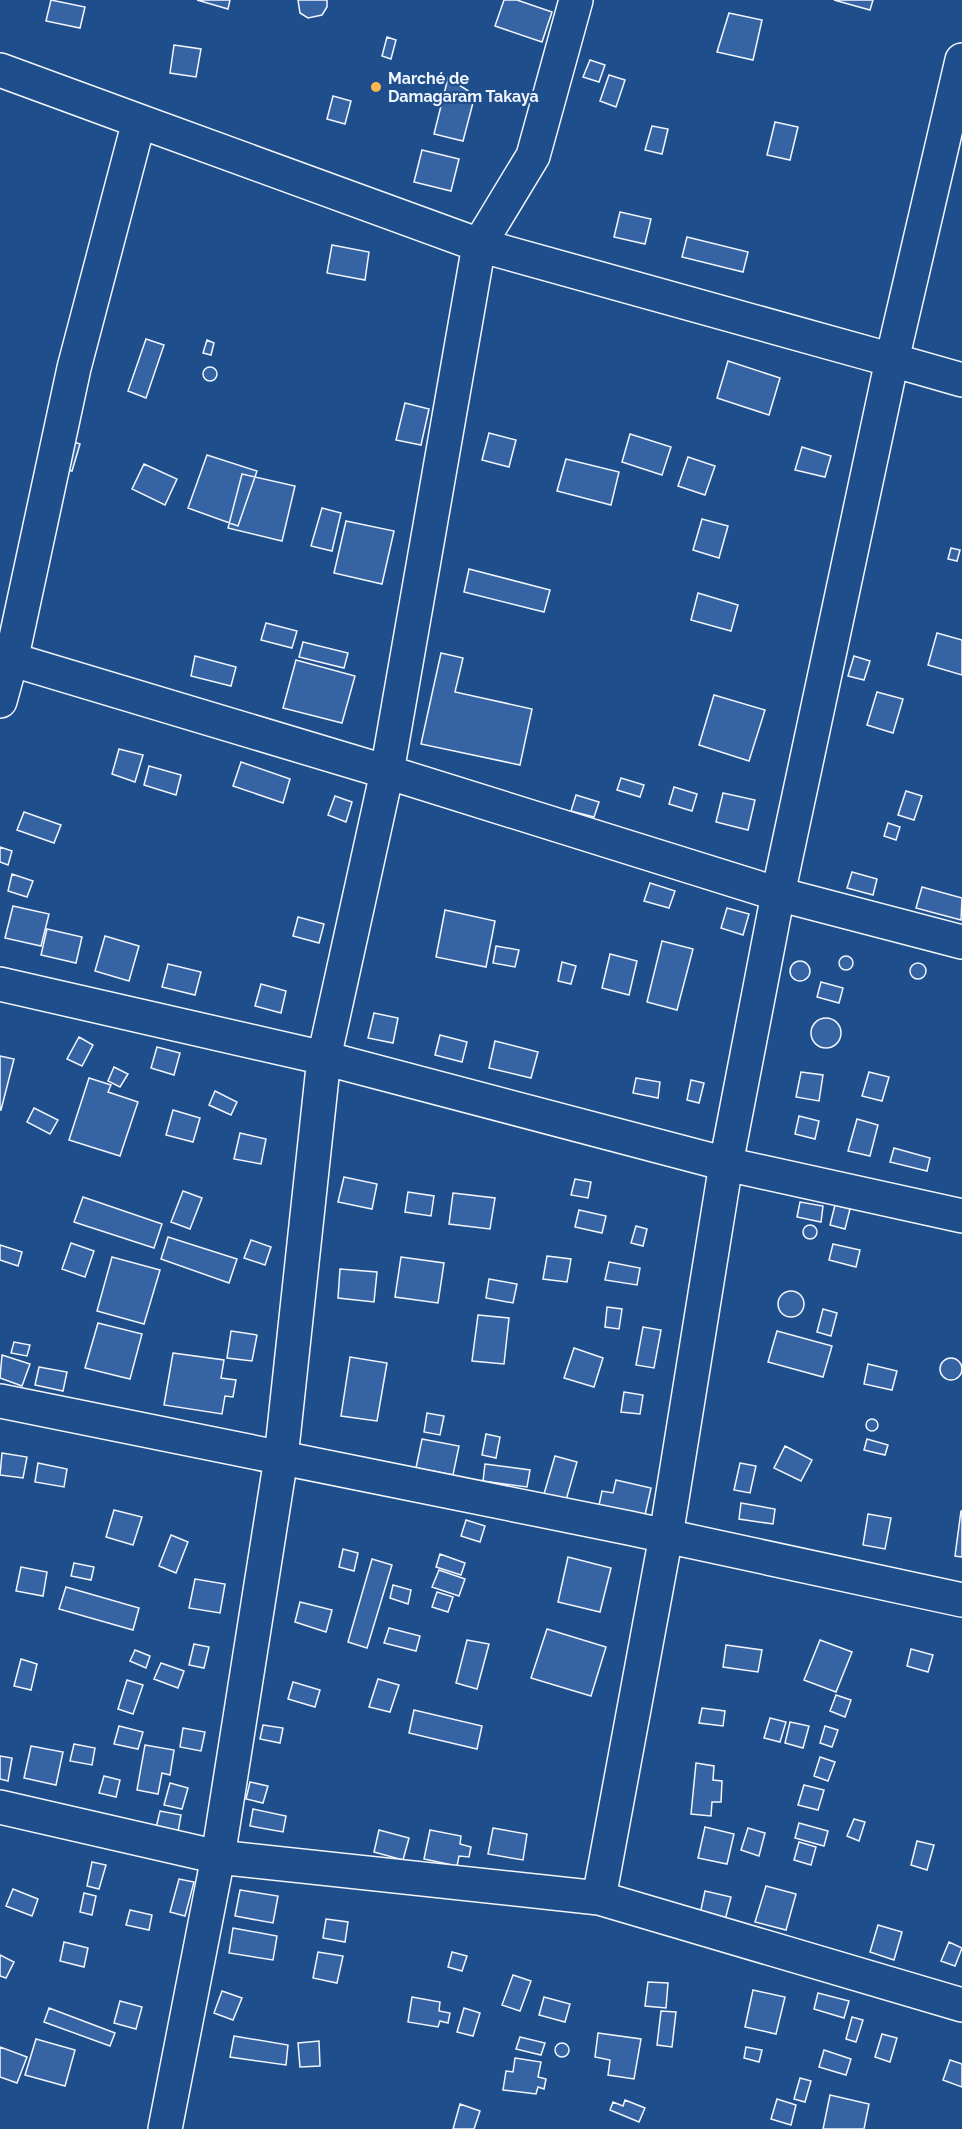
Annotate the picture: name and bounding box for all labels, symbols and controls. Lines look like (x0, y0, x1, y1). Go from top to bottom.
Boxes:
place label: Marché de Damagaram Takaya (388, 69, 539, 106)
marker: Marché de Damagaram Takaya (369, 80, 383, 94)

